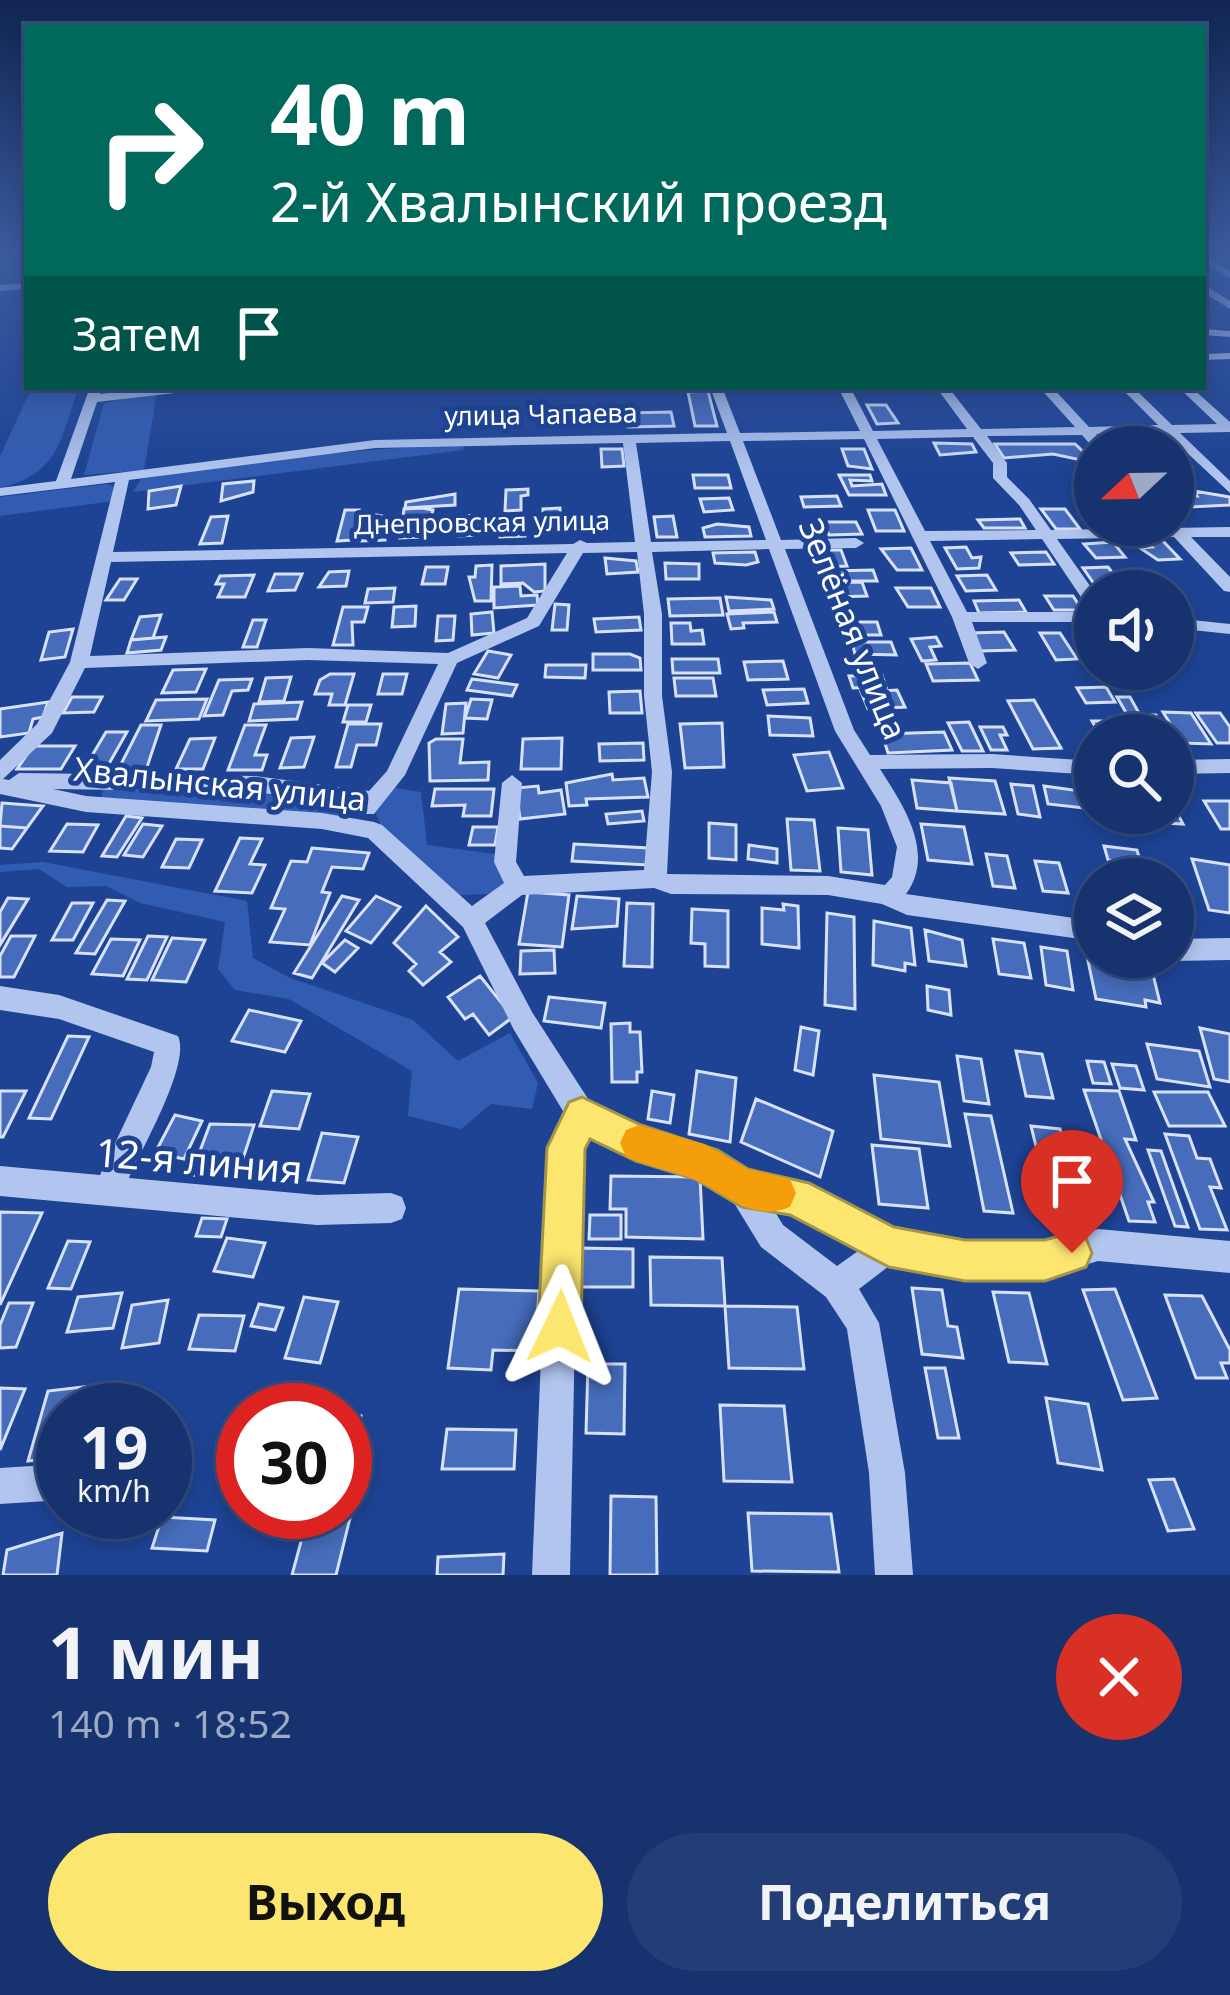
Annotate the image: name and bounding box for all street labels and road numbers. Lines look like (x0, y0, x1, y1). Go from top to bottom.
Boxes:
street label: улица Чапаева (444, 393, 638, 434)
street label: Днепровская улица (353, 501, 611, 542)
street label: Зелёная улица (789, 512, 918, 746)
street label: Хвалынская улица (72, 746, 368, 821)
street label: 12-я линия (93, 1124, 305, 1195)

